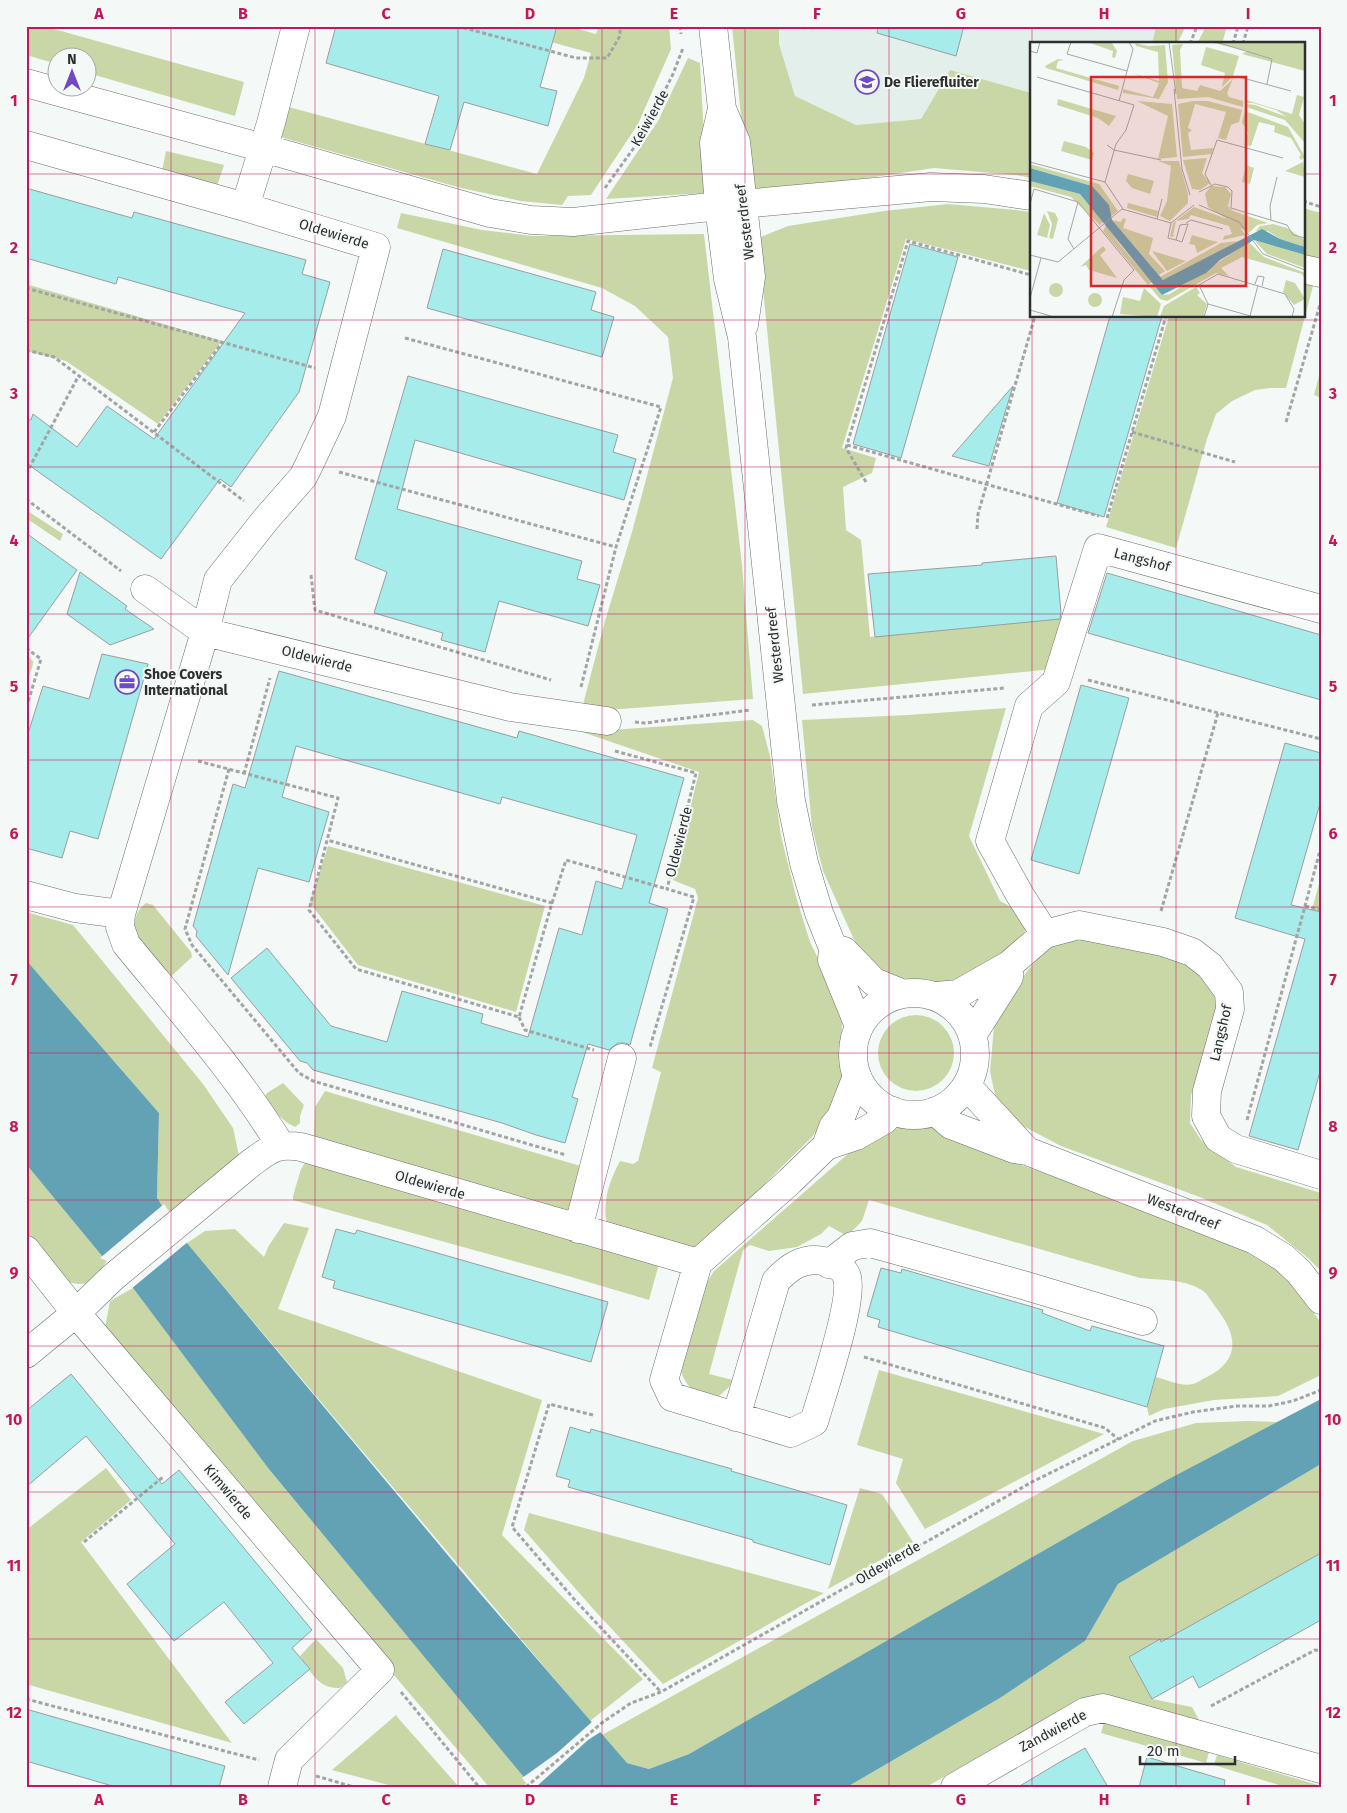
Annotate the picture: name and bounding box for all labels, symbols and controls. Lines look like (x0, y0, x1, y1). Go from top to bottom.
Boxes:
text: A (93, 4, 104, 23)
text: B (238, 4, 248, 23)
text: C (381, 4, 391, 23)
text: D (525, 4, 535, 23)
text: E (670, 4, 678, 23)
text: F (813, 4, 821, 23)
text: G (956, 4, 966, 23)
text: H (1099, 4, 1109, 23)
text: I (1246, 4, 1250, 23)
inset map (1030, 42, 1304, 318)
north arrow (48, 48, 98, 98)
text: N (67, 51, 77, 68)
school or university icon: De Flierefluiter (854, 69, 880, 95)
place label: De Flierefluiter (884, 74, 979, 91)
street label: Keiwierde (627, 87, 673, 149)
text: 1 (10, 91, 18, 110)
text: 1 (1329, 91, 1337, 110)
street label: Westerdreef (732, 182, 758, 261)
street label: Oldewierde (297, 215, 371, 253)
text: 2 (10, 238, 18, 257)
text: 2 (1329, 238, 1337, 257)
text: 3 (9, 384, 18, 403)
text: 3 (1328, 384, 1337, 403)
text: 4 (9, 531, 19, 550)
text: 4 (1328, 531, 1338, 550)
street label: Langshof (1112, 544, 1173, 576)
street label: Westerdreef (762, 605, 787, 684)
street label: Oldewierde (280, 642, 354, 676)
place label: Shoe Covers International (144, 666, 229, 699)
office icon: Shoe Covers International (114, 669, 140, 695)
text: 5 (10, 677, 19, 696)
text: 5 (1329, 677, 1338, 696)
street label: Oldewierde (662, 805, 696, 879)
text: 6 (9, 824, 19, 843)
text: 6 (1328, 824, 1338, 843)
text: 7 (10, 970, 18, 989)
text: 7 (1329, 970, 1337, 989)
street label: Langshof (1206, 1002, 1236, 1063)
text: 8 (9, 1117, 19, 1136)
text: 8 (1328, 1117, 1338, 1136)
street label: Oldewierde (393, 1167, 467, 1203)
street label: Westerdreef (1144, 1190, 1223, 1234)
text: 9 (10, 1263, 19, 1282)
text: 9 (1329, 1263, 1338, 1282)
text: 10 (6, 1410, 22, 1429)
text: 10 (1325, 1410, 1341, 1429)
street label: Kimwierde (200, 1461, 256, 1523)
street label: Oldewierde (852, 1538, 924, 1588)
text: 11 (7, 1556, 21, 1575)
text: 11 (1326, 1556, 1340, 1575)
text: 12 (6, 1703, 22, 1722)
text: 12 (1325, 1703, 1341, 1722)
street label: Zandwierde (1016, 1706, 1090, 1756)
scale bar (1140, 1733, 1234, 1765)
text: 20 m (1147, 1742, 1180, 1760)
text: A (93, 1790, 104, 1809)
text: B (238, 1790, 248, 1809)
text: C (381, 1790, 391, 1809)
text: D (525, 1790, 535, 1809)
text: E (670, 1790, 678, 1809)
text: F (813, 1790, 821, 1809)
text: G (956, 1790, 966, 1809)
text: H (1099, 1790, 1109, 1809)
text: I (1246, 1790, 1250, 1809)

